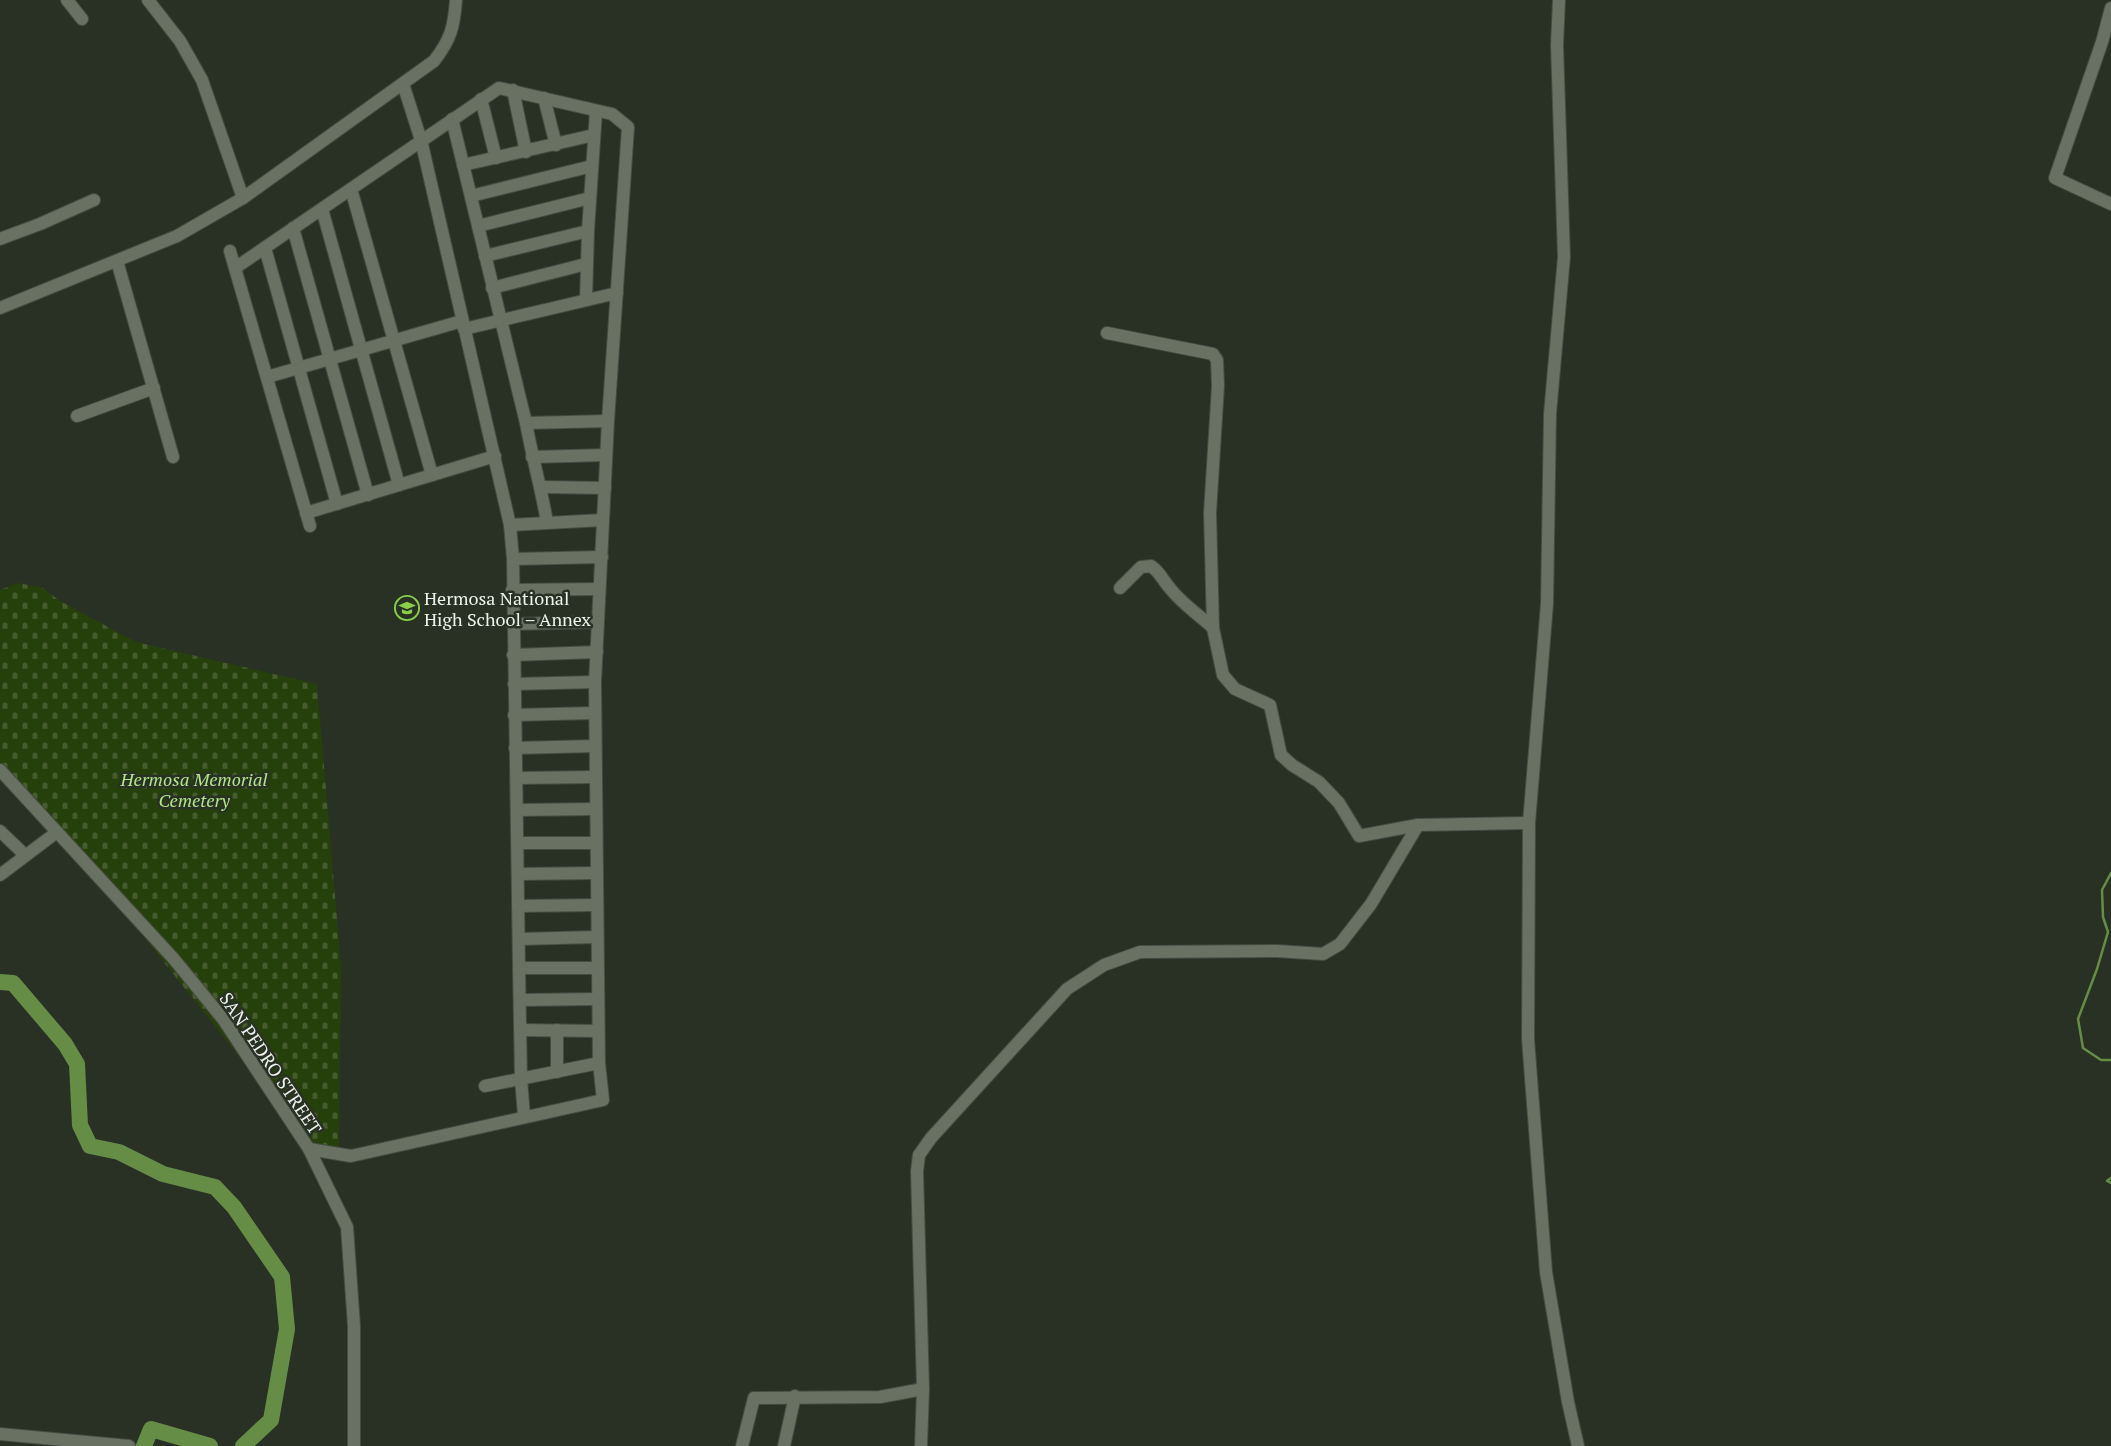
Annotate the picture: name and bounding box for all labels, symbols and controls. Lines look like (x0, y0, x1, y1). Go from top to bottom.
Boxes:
place label: Hermosa National High School – Annex (424, 586, 591, 631)
school or university icon: Hermosa National High School – Annex (394, 595, 420, 621)
park label: Hermosa Memorial Cemetery (120, 767, 267, 812)
street label: SAN PEDRO STREET (215, 987, 327, 1139)

